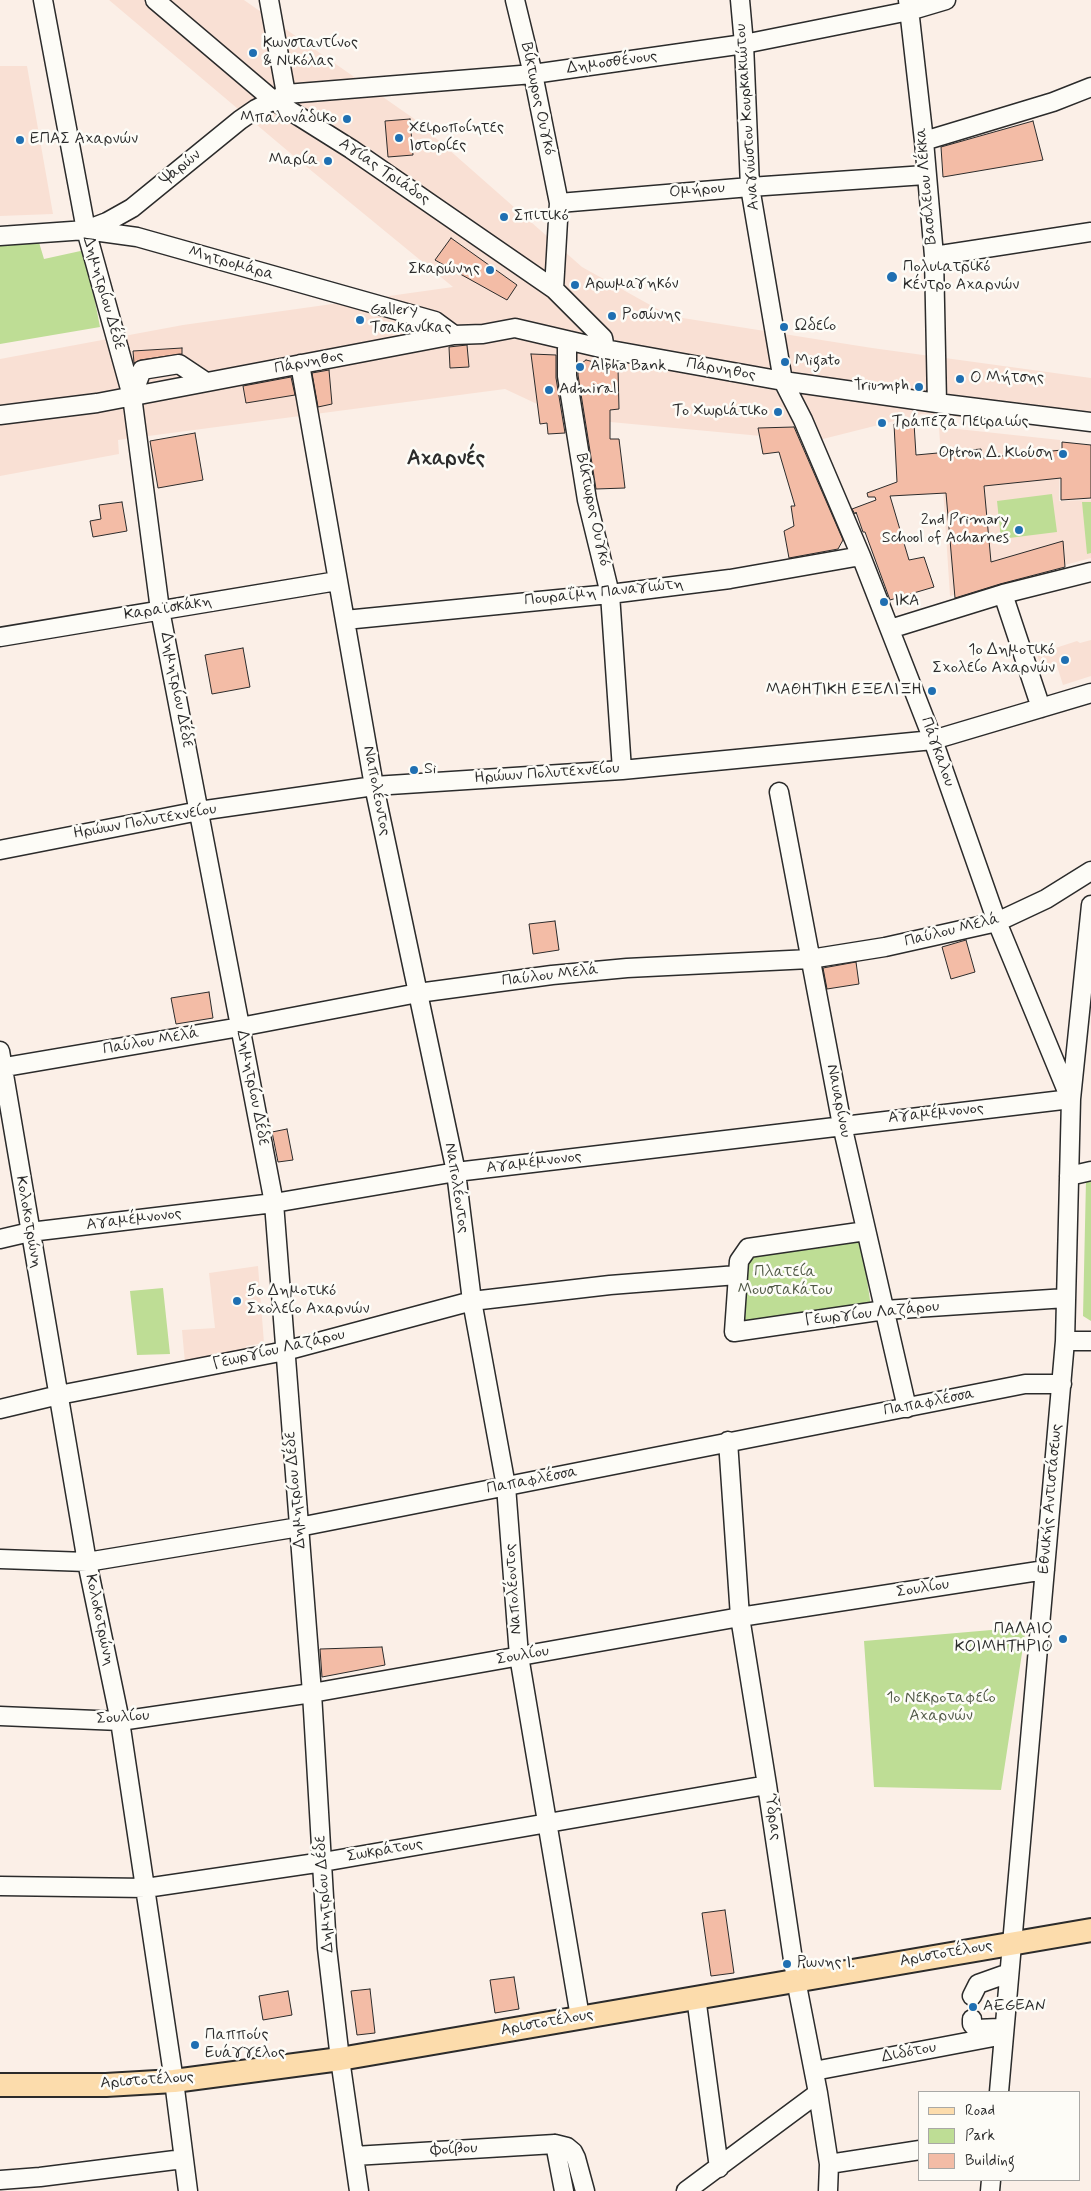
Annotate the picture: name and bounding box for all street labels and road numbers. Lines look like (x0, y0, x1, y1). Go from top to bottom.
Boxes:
street label: Αναγνώστου Κουρκακιώτου (732, 23, 764, 211)
street label: Βίκτωρος Ουγκό (516, 41, 558, 157)
street label: Δημοσθένους (565, 47, 659, 79)
street label: Βασίλειου Λέκκα (912, 127, 942, 245)
street label: Αγίας Τριάδος (335, 134, 433, 210)
street label: Ψαρών (157, 146, 205, 190)
street label: Ομήρου (668, 179, 726, 203)
street label: Δημητρίου Δέδε (78, 234, 128, 352)
street label: Μητρομάρα (186, 243, 276, 285)
street label: Πάρνηθος (273, 347, 345, 379)
street label: Πάρνηθος (685, 354, 757, 386)
street label: Βίκτωρος Ουγκό (571, 452, 613, 568)
street label: Πουραΐμη Παναγιώτη (523, 575, 685, 611)
street label: Καραϊσκάκη (123, 593, 213, 625)
street label: Δημητρίου Δέδε (155, 630, 197, 750)
street label: Πάγκαλου (916, 715, 958, 789)
street label: Ναπολέοντος (358, 744, 394, 838)
street label: Ηρώων Πολυτεχνείου (474, 759, 620, 789)
street label: Ηρώων Πολυτεχνείου (72, 800, 218, 844)
street label: Παύλου Μελά (903, 910, 1001, 952)
street label: Παύλου Μελά (501, 961, 599, 991)
street label: Παύλου Μελά (102, 1024, 200, 1060)
street label: Δημητρίου Δέδε (231, 1028, 273, 1148)
street label: Ναυαρίνου (821, 1063, 855, 1139)
street label: Αγαμέμνονος (887, 1099, 985, 1129)
street label: Ναπολέοντος (439, 1141, 473, 1235)
street label: Αγαμέμνονος (485, 1148, 583, 1178)
street label: Κολοκοτρώνη (10, 1174, 46, 1270)
street label: Αγαμέμνονος (85, 1205, 183, 1235)
street label: Γεωργίου Λαζάρου (804, 1297, 940, 1331)
street label: Γεωργίου Λαζάρου (211, 1325, 347, 1375)
street label: Παπαφλέσσα (882, 1385, 976, 1421)
street label: Εθνικής Αντιστάσεως (1035, 1423, 1067, 1575)
street label: Δημητρίου Δέδε (281, 1431, 311, 1549)
street label: Παπαφλέσσα (485, 1463, 579, 1499)
street label: Ναπολέοντος (501, 1543, 527, 1635)
street label: Κολοκοτρώνη (80, 1572, 118, 1668)
street label: Σουλίου (895, 1575, 951, 1603)
street label: Σουλίου (495, 1642, 551, 1670)
street label: Σουλίου (96, 1707, 150, 1729)
street label: Ύδρας (759, 1792, 785, 1842)
street label: Δημητρίου Δέδε (311, 1835, 339, 1953)
street label: Σωκράτους (346, 1835, 424, 1867)
street label: Αριστοτέλους (898, 1936, 994, 1972)
street label: Αριστοτέλους (499, 2005, 595, 2041)
street label: Διδότου (880, 2038, 938, 2068)
street label: Αριστοτέλους (100, 2068, 194, 2094)
street label: Φοίβου (430, 2139, 478, 2161)

